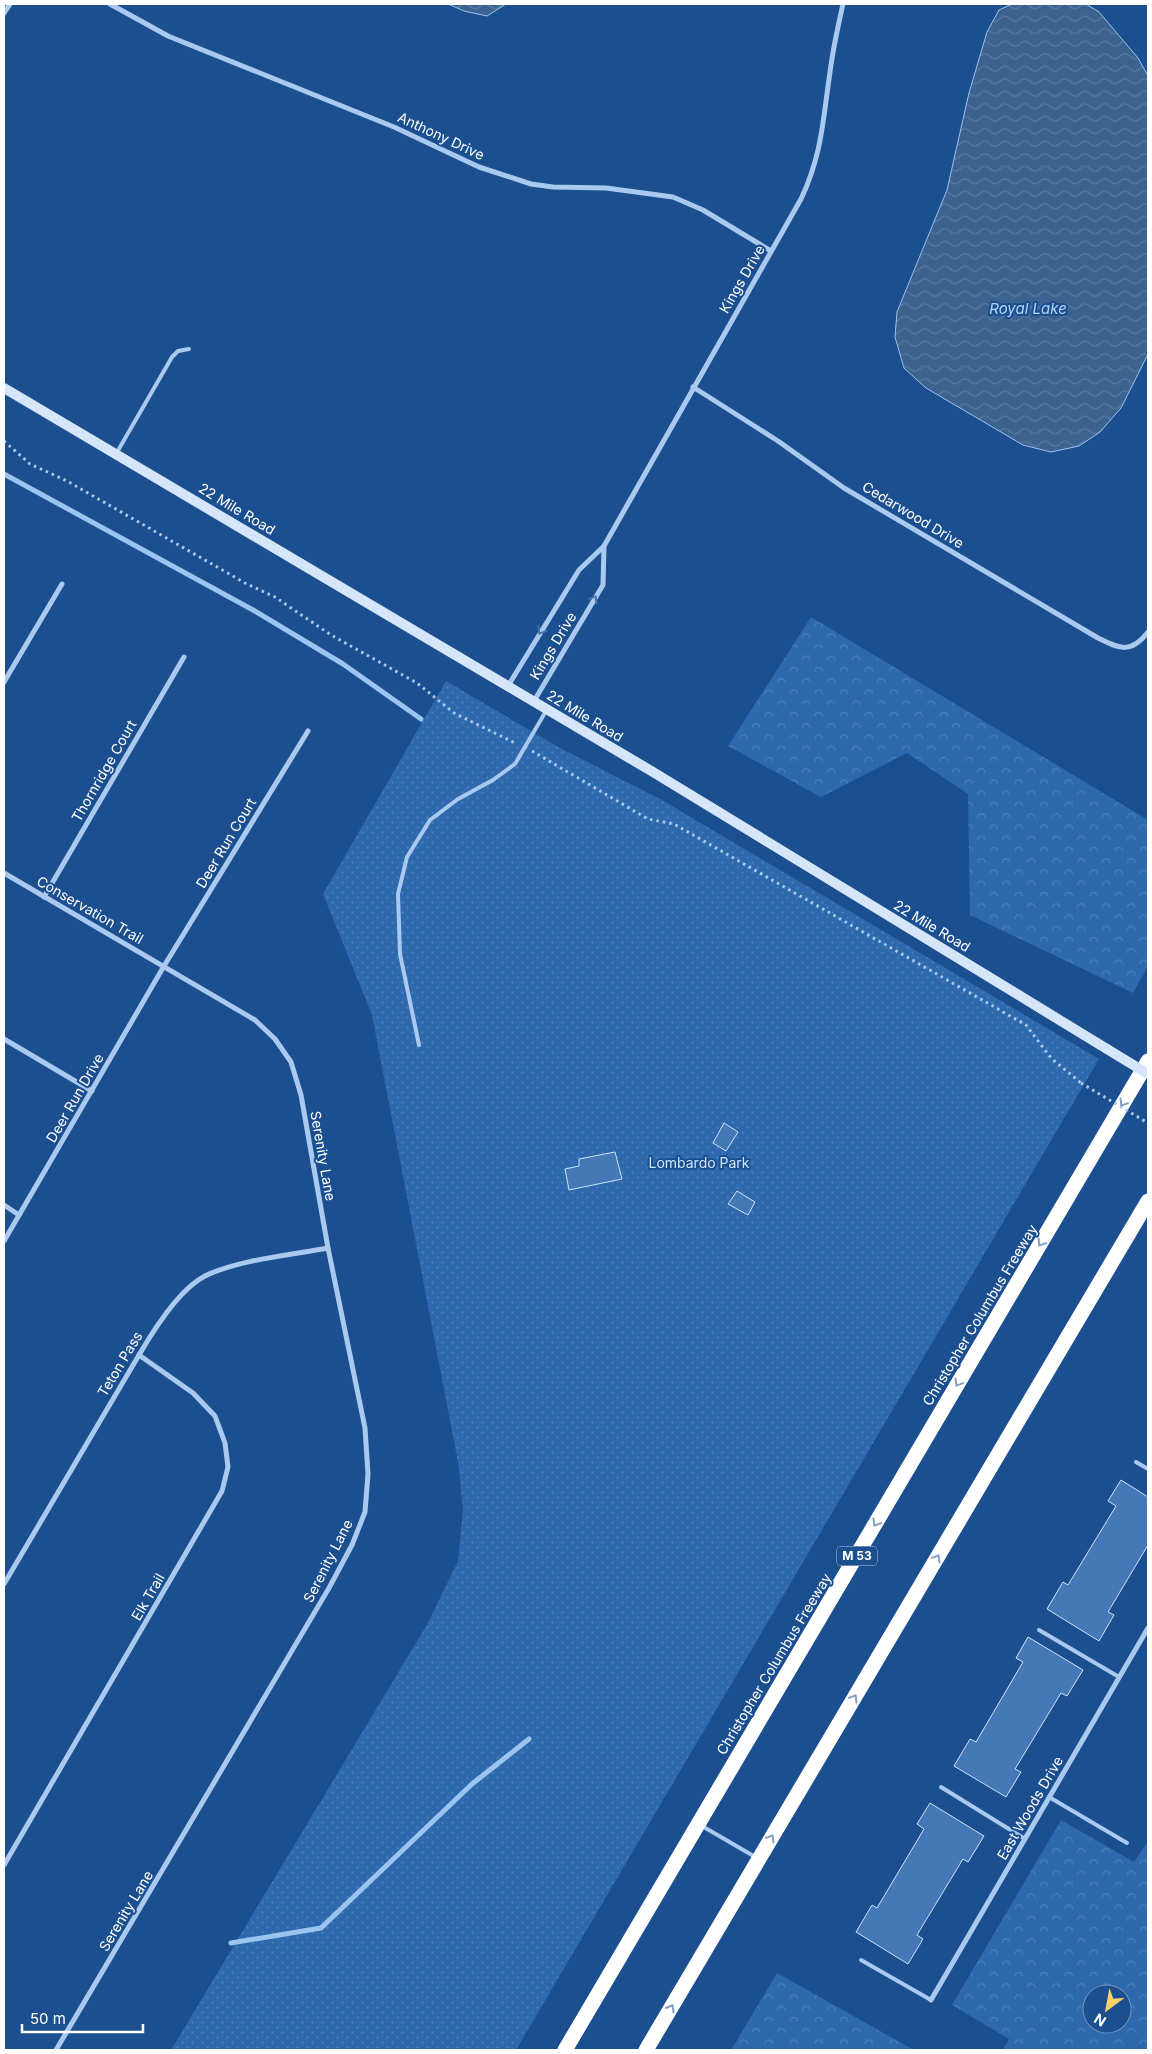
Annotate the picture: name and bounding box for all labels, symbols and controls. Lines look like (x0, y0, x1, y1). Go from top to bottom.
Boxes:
street label: Anthony Drive (395, 108, 487, 163)
street label: Kings Drive (715, 242, 768, 316)
water label: Royal Lake (989, 299, 1067, 318)
street label: Cedarwood Drive (859, 478, 967, 552)
street label: 22 Mile Road (196, 479, 279, 538)
one-way arrow (587, 596, 597, 605)
street label: Kings Drive (526, 609, 579, 683)
one-way arrow (538, 626, 548, 635)
street label: 22 Mile Road (544, 686, 627, 745)
street label: Thornridge Court (68, 717, 140, 825)
street label: Deer Run Court (192, 794, 259, 891)
street label: Conservation Trail (34, 872, 147, 947)
street label: 22 Mile Road (891, 896, 974, 955)
street label: Deer Run Drive (42, 1050, 107, 1145)
one-way arrow (1120, 1098, 1130, 1107)
street label: Serenity Lane (307, 1110, 340, 1202)
park label: Lombardo Park (648, 1154, 750, 1171)
street label: Christopher Columbus Freeway (919, 1221, 1041, 1408)
one-way arrow (1037, 1238, 1047, 1247)
street label: Teton Pass (94, 1328, 146, 1399)
one-way arrow (955, 1378, 965, 1387)
street label: Serenity Lane (299, 1516, 356, 1605)
one-way arrow (872, 1518, 882, 1527)
road number: M 53 (837, 1546, 877, 1565)
one-way arrow (930, 1555, 940, 1564)
street label: Elk Trail (127, 1570, 168, 1623)
street label: Christopher Columbus Freeway (713, 1570, 835, 1757)
one-way arrow (847, 1695, 857, 1704)
street label: East Woods Drive (993, 1753, 1066, 1863)
one-way arrow (765, 1834, 775, 1843)
street label: Serenity Lane (95, 1867, 156, 1954)
north arrow (1082, 1984, 1132, 2034)
scale bar (22, 2002, 144, 2034)
one-way arrow (665, 2005, 675, 2014)
text: 50 m (30, 2009, 66, 2028)
text: N (1091, 2010, 1109, 2030)

